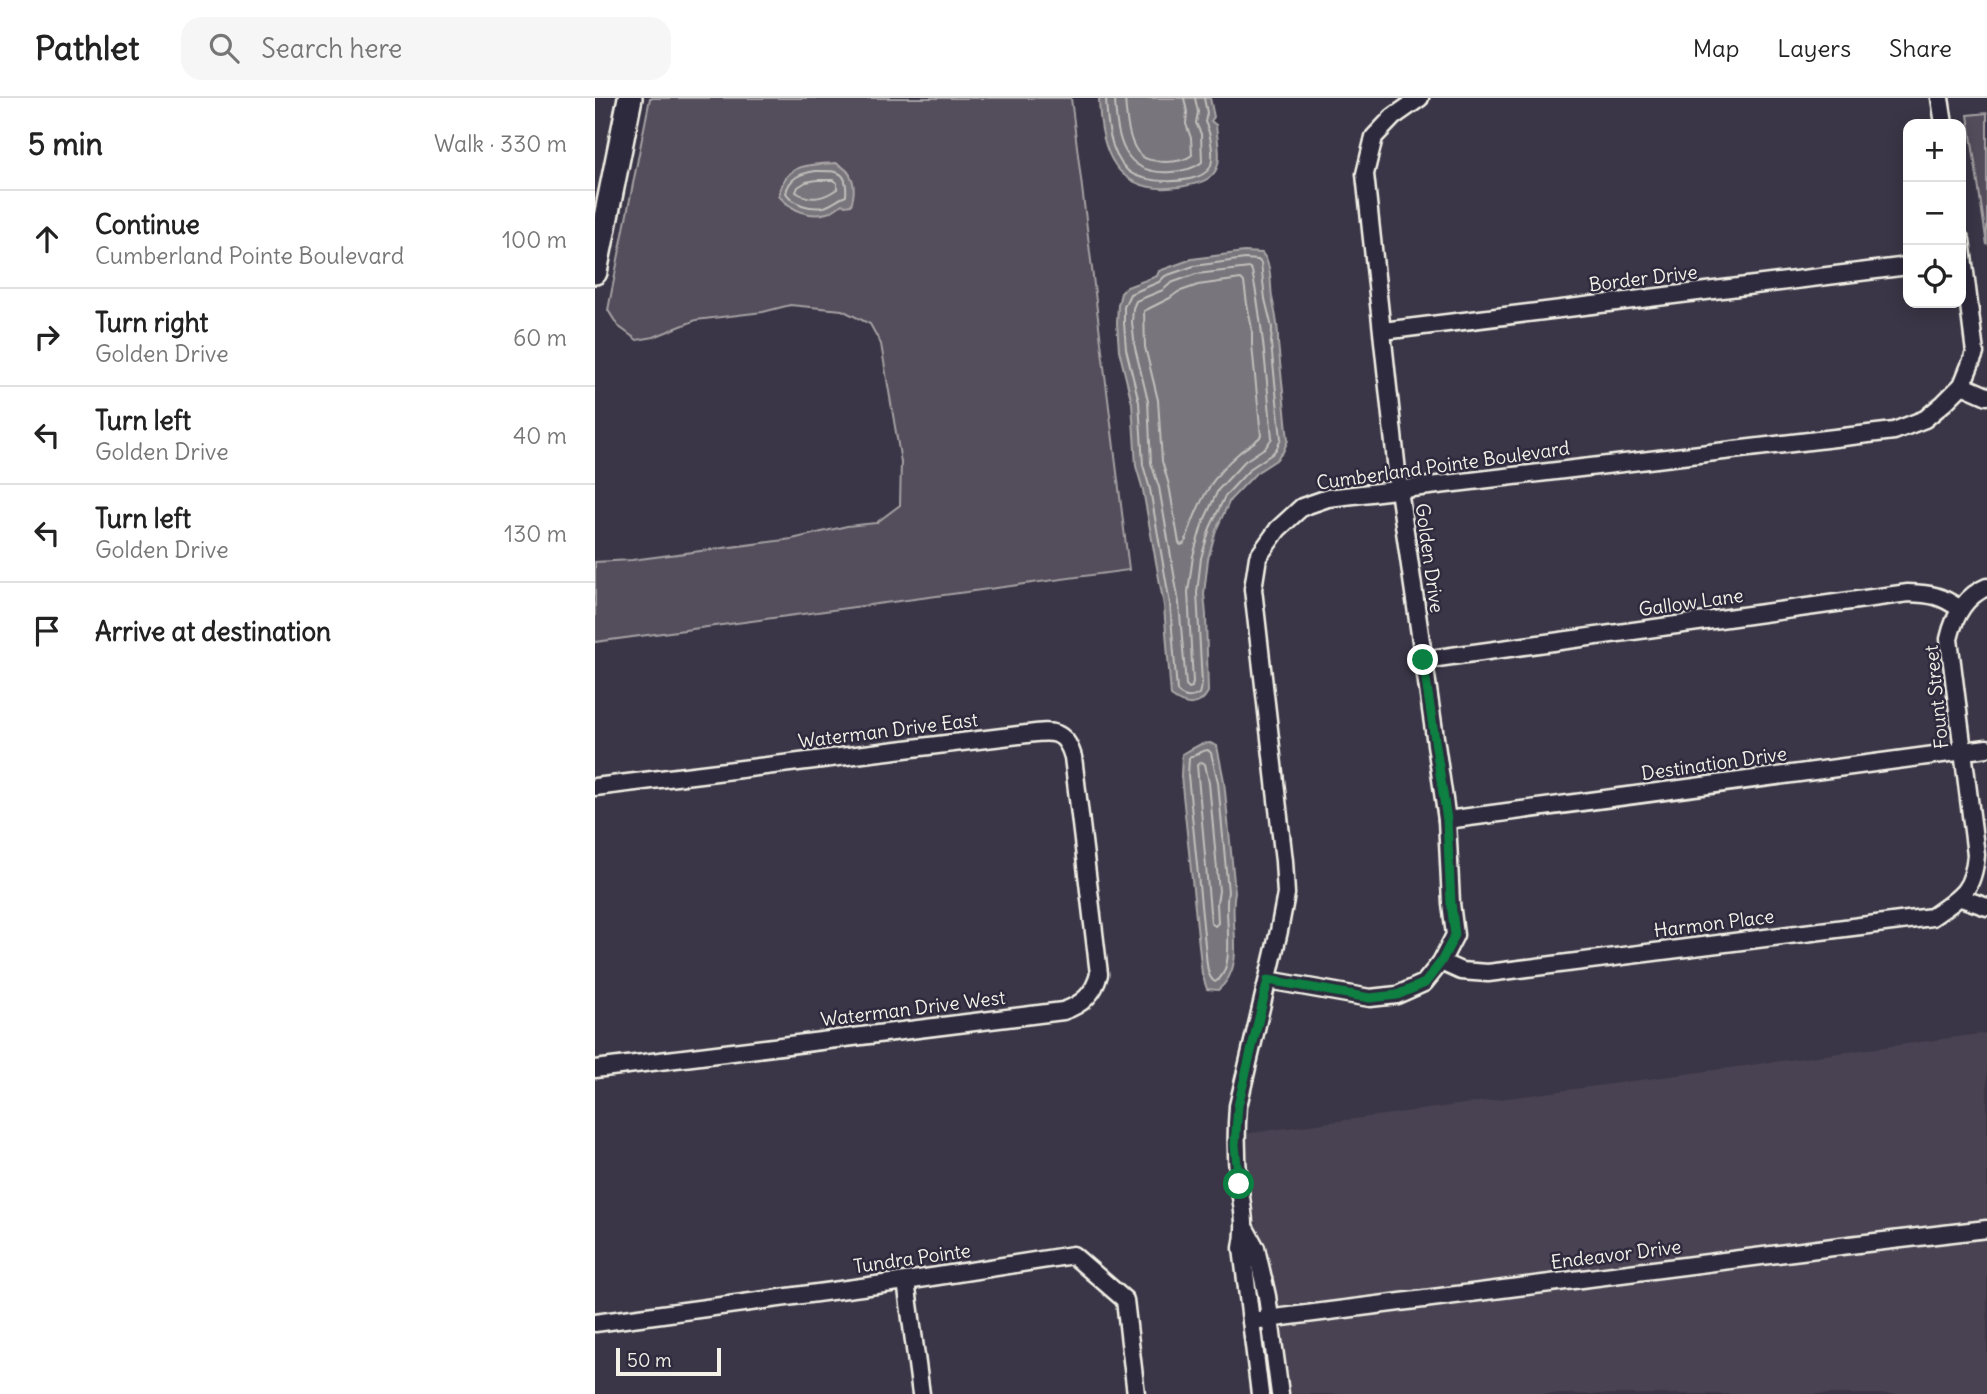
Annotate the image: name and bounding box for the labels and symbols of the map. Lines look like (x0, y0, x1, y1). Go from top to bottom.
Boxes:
street label: Border Drive (1587, 259, 1699, 297)
street label: Cumberland Pointe Boulevard (1315, 435, 1571, 495)
street label: Golden Drive (1410, 502, 1450, 614)
street label: Gallow Lane (1637, 583, 1745, 621)
route end (1407, 644, 1438, 675)
street label: Fount Street (1919, 644, 1953, 750)
street label: Waterman Drive East (797, 707, 979, 753)
street label: Destination Drive (1640, 741, 1788, 785)
street label: Harmon Place (1652, 904, 1776, 942)
street label: Waterman Drive West (819, 985, 1007, 1031)
route start (1223, 1168, 1254, 1199)
street label: Endeavor Drive (1549, 1234, 1683, 1274)
street label: Tundra Pointe (852, 1238, 972, 1278)
scale bar (616, 1345, 721, 1377)

